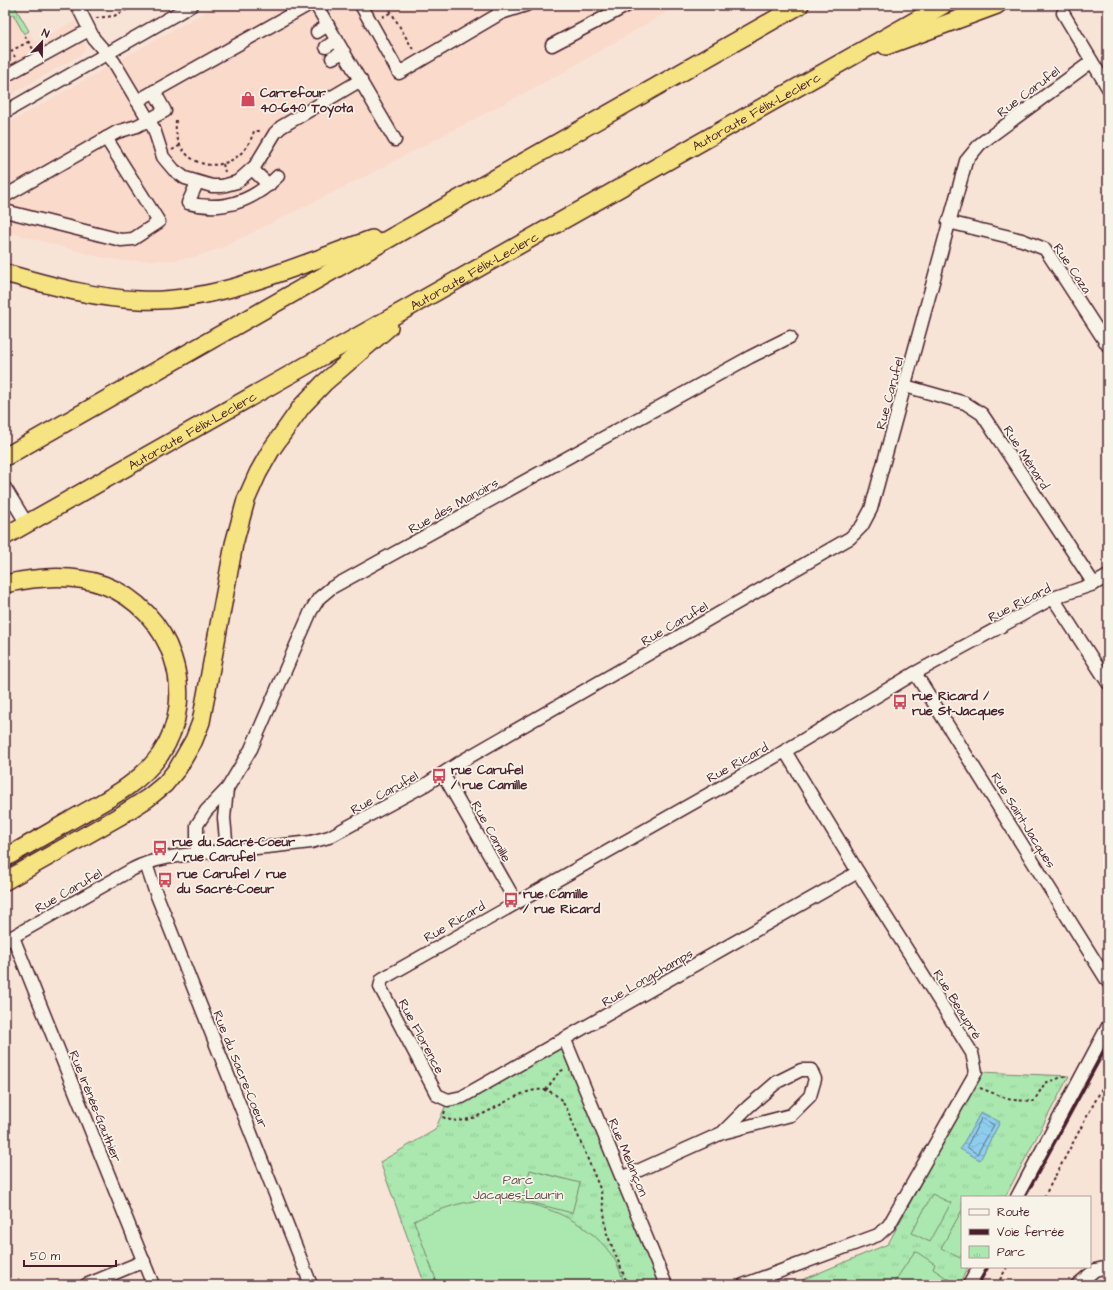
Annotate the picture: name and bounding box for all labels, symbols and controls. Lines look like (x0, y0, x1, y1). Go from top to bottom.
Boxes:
north arrow (22, 22, 62, 62)
text: N (40, 25, 52, 41)
street label: Rue Carufel (993, 62, 1064, 121)
street label: Autoroute Félix-Leclerc (689, 68, 824, 155)
place label: Carrefour 40-640 Toyota (260, 84, 354, 118)
shop icon: Carrefour 40-640 Toyota (239, 90, 257, 108)
street label: Autoroute Félix-Leclerc (407, 228, 542, 315)
street label: Rue Caza (1049, 240, 1096, 298)
street label: Rue Carufel (872, 355, 908, 432)
street label: Autoroute Félix-Leclerc (125, 387, 260, 475)
street label: Rue Ménard (999, 422, 1054, 493)
street label: Rue des Manoirs (405, 473, 502, 538)
street label: Rue Ricard (985, 579, 1054, 626)
street label: Rue Carufel (638, 597, 711, 650)
place label: rue Ricard / rue St-Jacques (912, 687, 1005, 721)
bus stop icon: rue Ricard / rue St-Jacques (891, 693, 909, 711)
street label: Rue Ricard (703, 738, 772, 787)
place label: rue Carufel / rue Camille (451, 761, 527, 794)
street label: Rue Carufel (348, 767, 421, 819)
bus stop icon: rue Carufel / rue Camille (430, 767, 448, 785)
street label: Rue Saint-Jacques (987, 769, 1060, 872)
street label: Rue Camille (467, 798, 515, 865)
place label: rue du Sacré-Coeur / rue Carufel (172, 833, 296, 866)
bus stop icon: rue du Sacré-Coeur / rue Carufel (151, 839, 169, 857)
street label: Rue Carufel (32, 864, 105, 917)
place label: rue Carufel / rue du Sacré-Coeur (176, 865, 287, 898)
bus stop icon: rue Carufel / rue du Sacré-Coeur (156, 871, 174, 889)
place label: rue Camille / rue Ricard (523, 885, 600, 918)
bus stop icon: rue Camille / rue Ricard (502, 891, 520, 909)
street label: Rue Ricard (421, 897, 489, 947)
street label: Rue Longchamps (598, 944, 697, 1012)
street label: Rue Beaupré (929, 966, 986, 1043)
street label: Rue Florence (394, 996, 448, 1077)
street label: Rue du Sacre-Coeur (208, 1008, 272, 1131)
street label: Rue Irénée-Gauthier (64, 1048, 126, 1165)
street label: Rue Melançon (604, 1116, 653, 1200)
park label: Parc Jacques-Laurin (473, 1171, 564, 1204)
legend (961, 1196, 1091, 1268)
text: Route (997, 1204, 1030, 1221)
text: Voie ferrée (997, 1224, 1065, 1241)
scale bar (24, 1242, 116, 1268)
text: Parc (997, 1244, 1025, 1261)
text: 50 m (30, 1248, 61, 1265)

